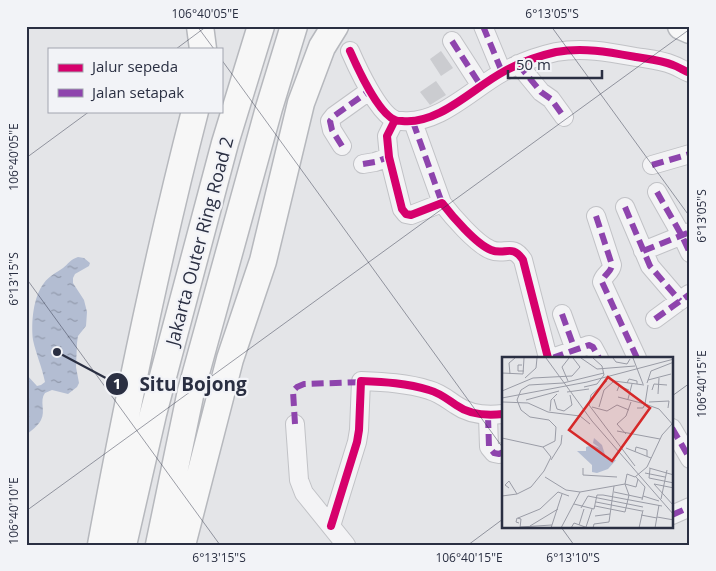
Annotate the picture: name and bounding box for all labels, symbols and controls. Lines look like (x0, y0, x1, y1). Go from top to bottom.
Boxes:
text: 106°40'05"E (171, 5, 239, 22)
text: 6°13'05"S (525, 5, 579, 22)
legend (48, 48, 222, 112)
scale bar (508, 48, 602, 80)
text: 50 m (516, 54, 551, 74)
text: Jalur sepeda (90, 56, 178, 76)
text: Jalan setapak (90, 82, 184, 102)
text: 106°40'05"E (5, 123, 22, 191)
street label: Jakarta Outer Ring Road 2 (159, 134, 238, 350)
text: 6°13'05"S (693, 189, 710, 243)
text: 6°13'15"S (5, 252, 22, 306)
text: 106°40'15"E (693, 350, 710, 418)
inset map (502, 357, 674, 528)
callout: Situ Bojong (105, 367, 257, 401)
text: Situ Bojong (139, 371, 247, 397)
text: 1 (113, 373, 121, 393)
text: 106°40'10"E (5, 477, 22, 545)
text: 6°13'15"S (192, 549, 246, 566)
text: 106°40'15"E (435, 549, 503, 566)
text: 6°13'10"S (546, 549, 600, 566)

